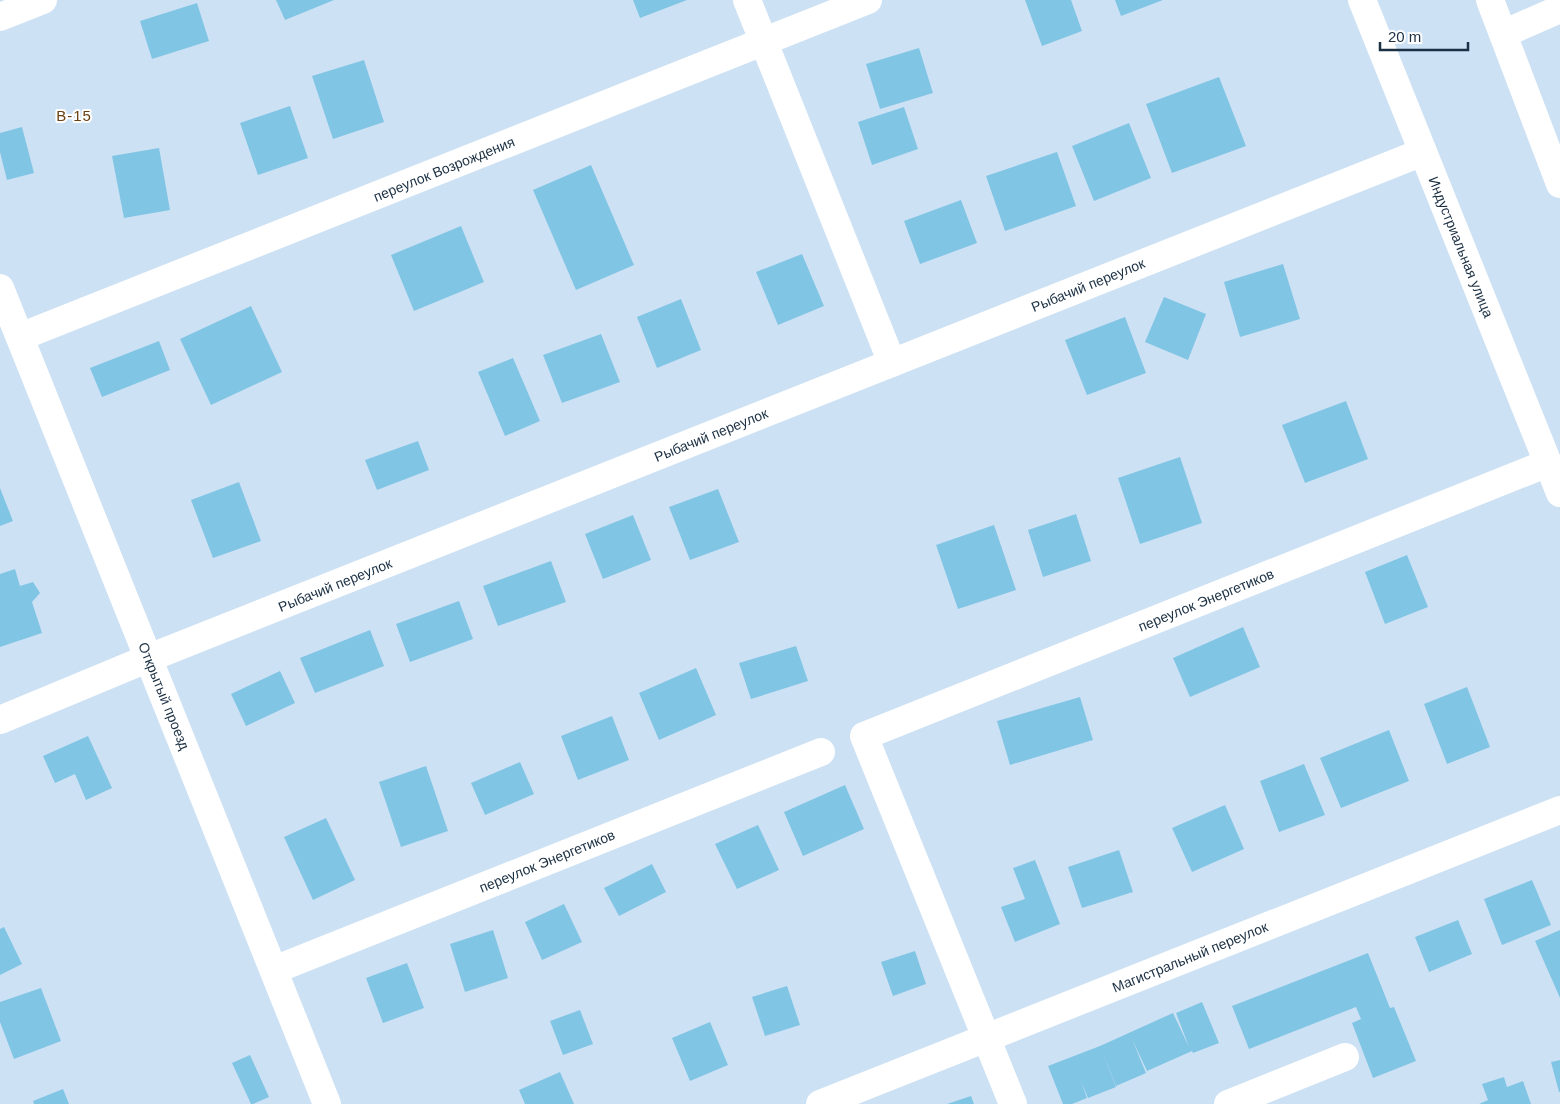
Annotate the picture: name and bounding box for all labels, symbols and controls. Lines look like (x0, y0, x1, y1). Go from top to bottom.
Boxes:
scale bar (1380, 20, 1468, 52)
text: 20 m (1388, 28, 1421, 45)
district label: В-15 (56, 107, 92, 124)
street label: переулок Возрождения (371, 133, 517, 205)
street label: Индустриальная улица (1425, 174, 1497, 320)
street label: Рыбачий переулок (1029, 255, 1148, 315)
street label: Рыбачий переулок (652, 405, 771, 465)
street label: Рыбачий переулок (276, 555, 395, 615)
street label: переулок Энергетиков (1136, 565, 1276, 635)
street label: Открытый проезд (135, 640, 193, 752)
street label: переулок Энергетиков (477, 826, 617, 896)
street label: Магистральный переулок (1110, 918, 1271, 996)

